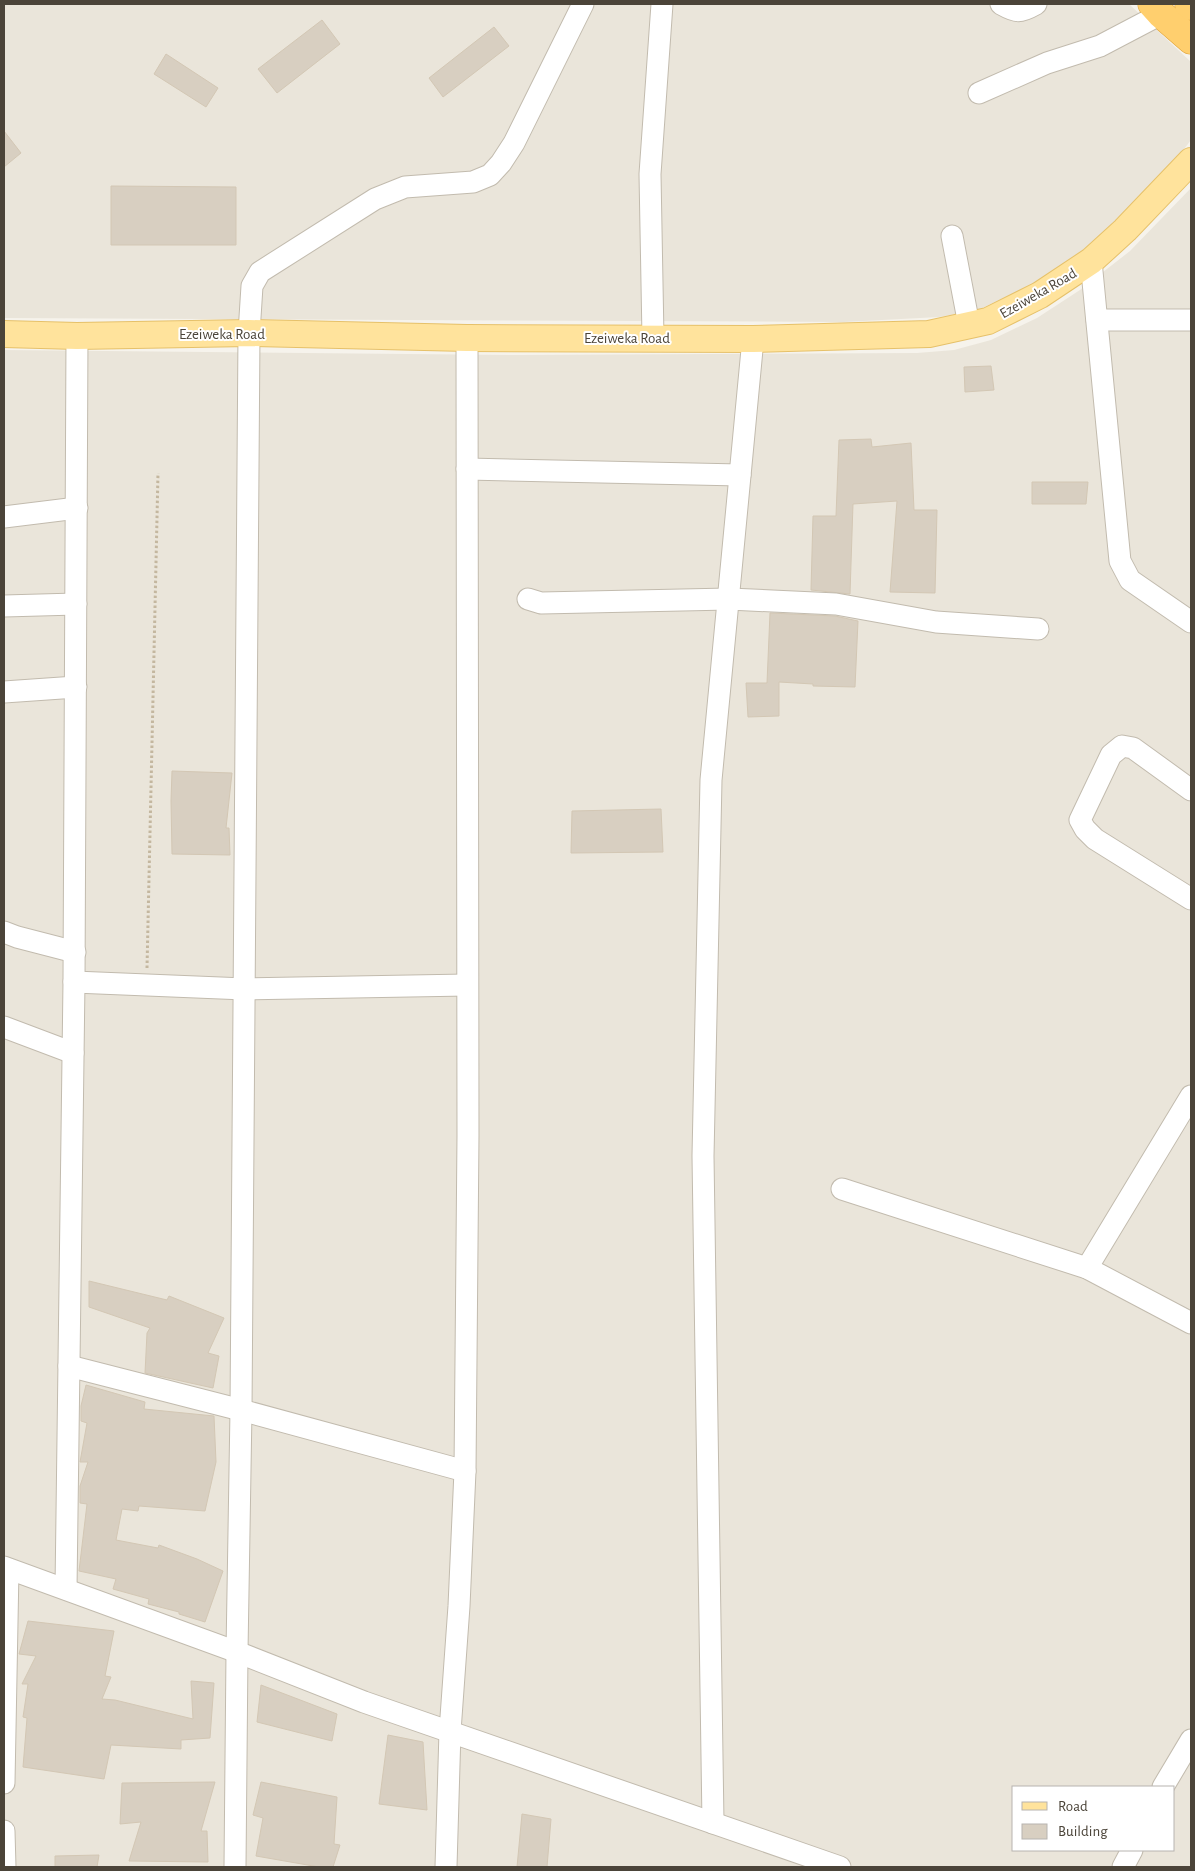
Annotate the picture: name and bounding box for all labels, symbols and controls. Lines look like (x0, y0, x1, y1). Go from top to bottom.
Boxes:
street label: Ezeiweka Road (997, 265, 1079, 321)
street label: Ezeiweka Road (179, 327, 265, 342)
street label: Ezeiweka Road (584, 331, 670, 346)
legend (1012, 1786, 1175, 1851)
text: Road (1058, 1799, 1088, 1814)
text: Building (1058, 1824, 1108, 1839)

